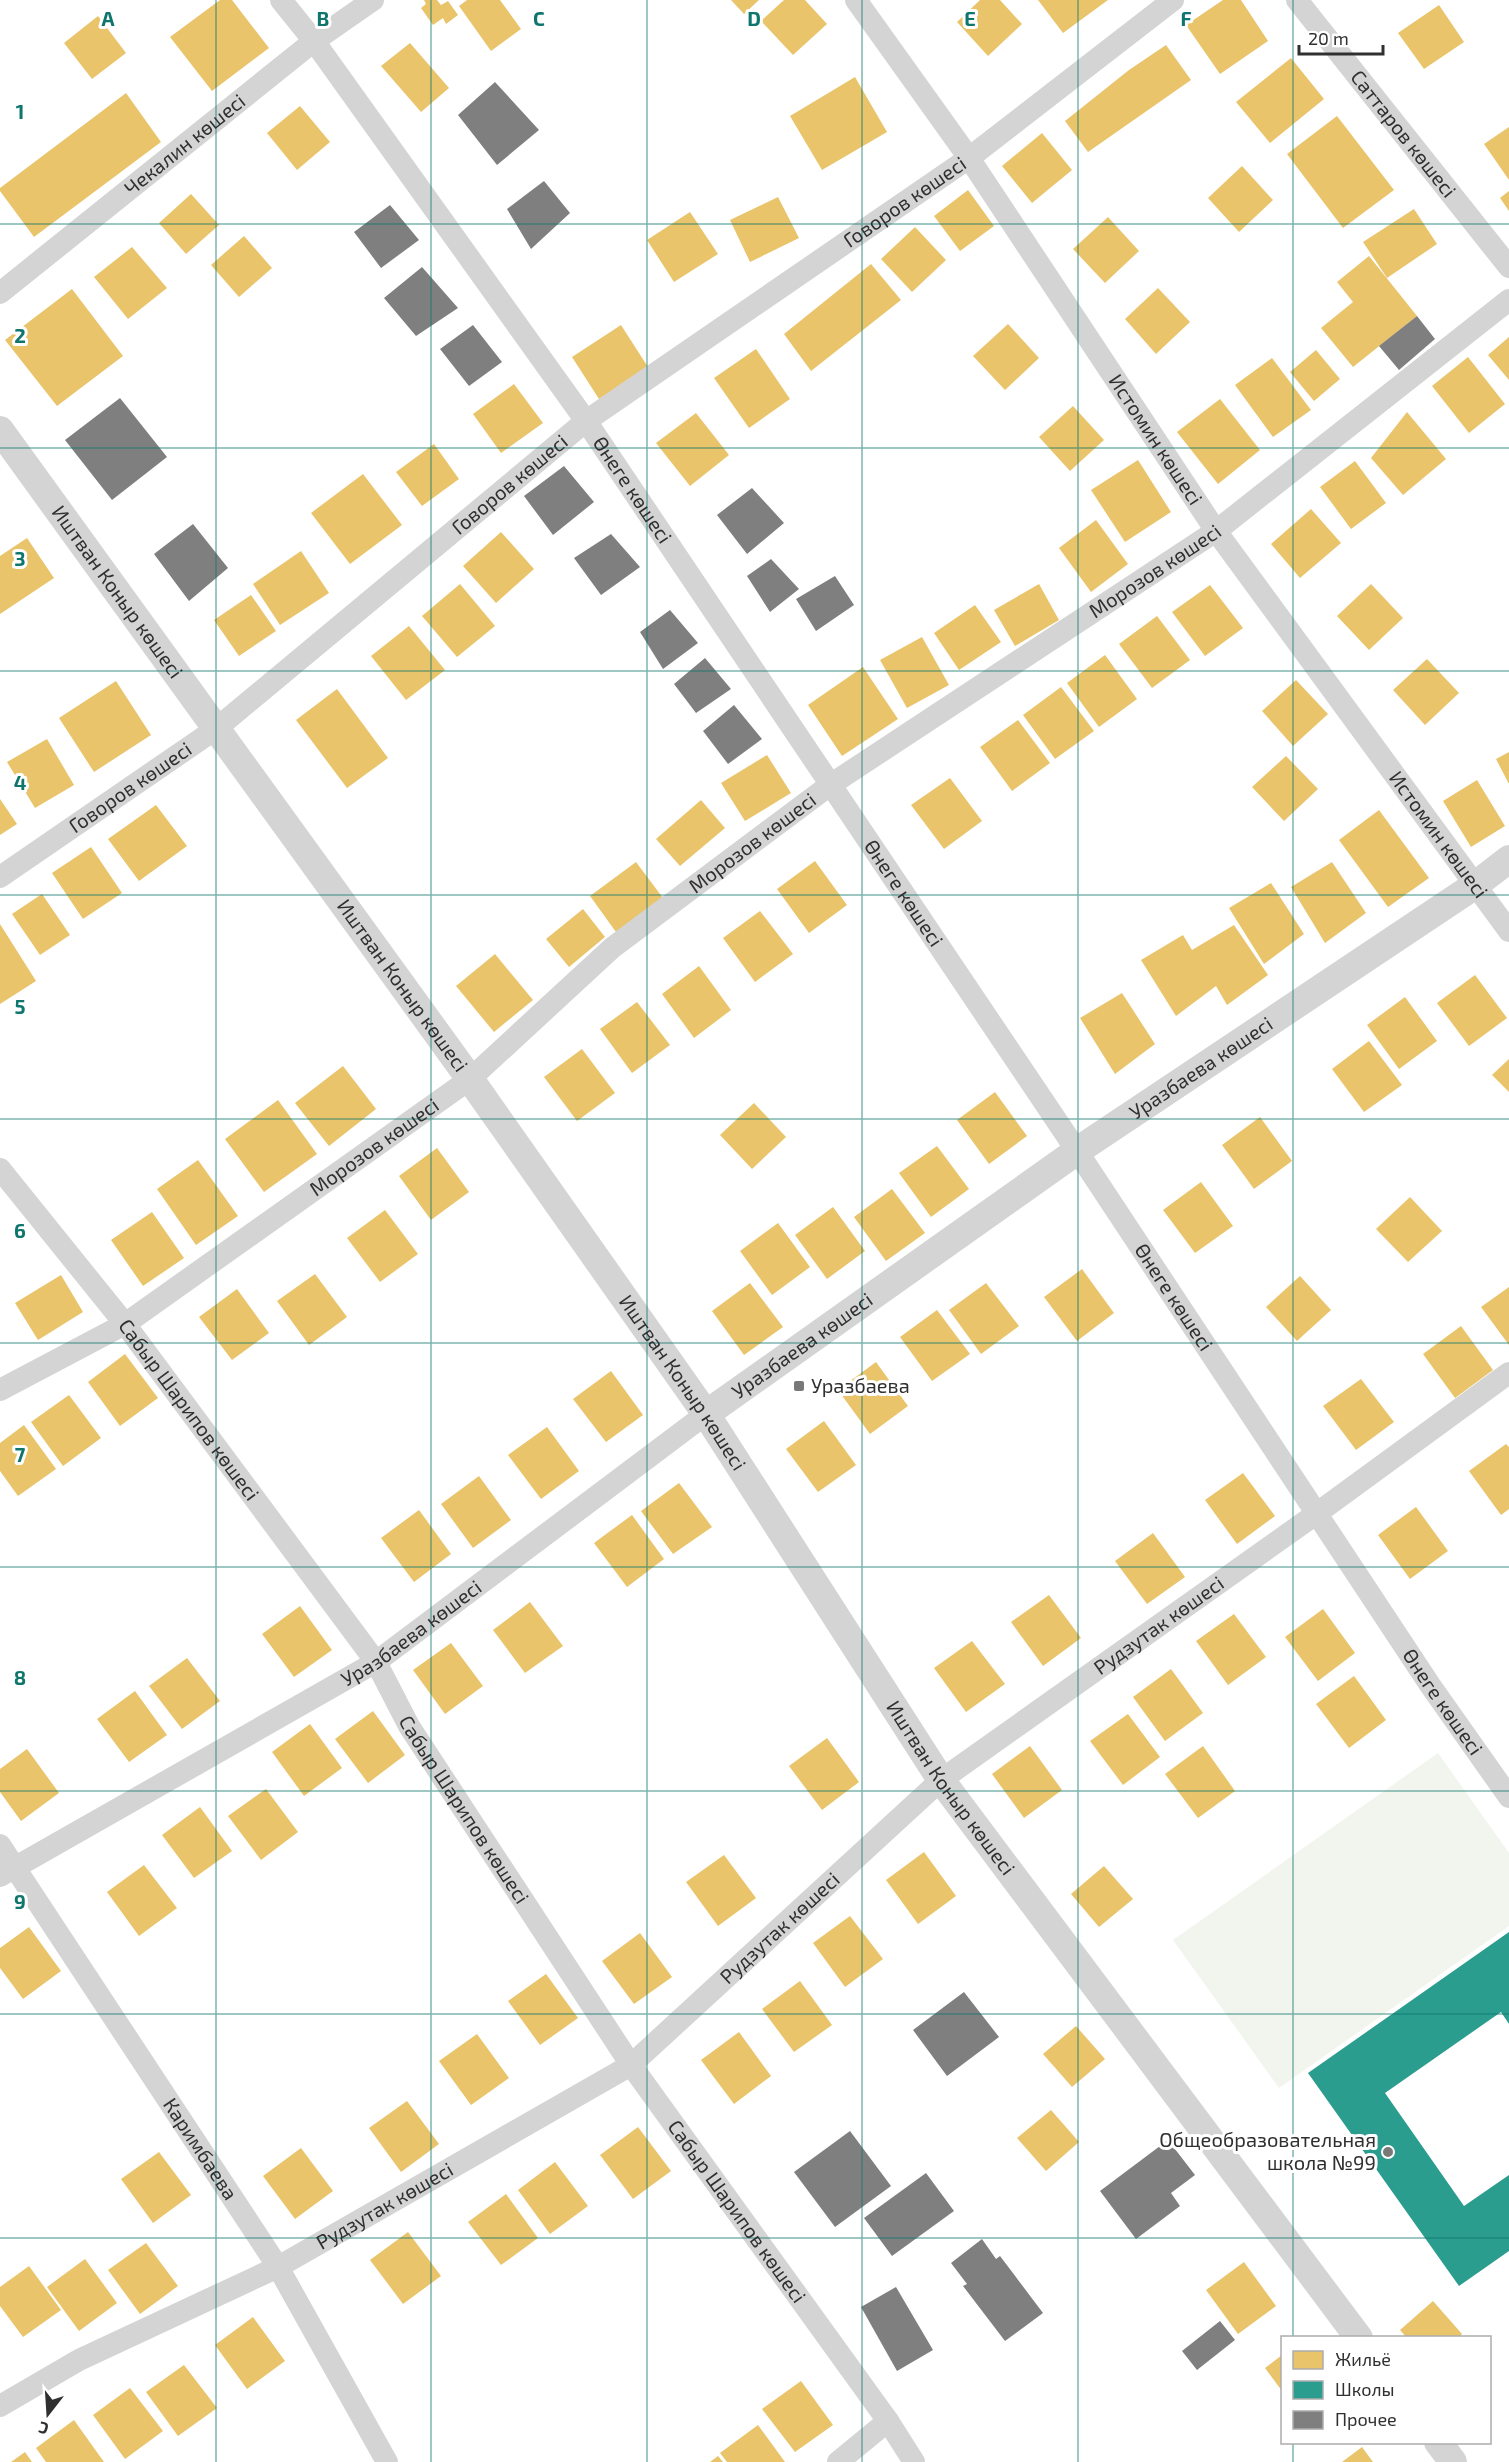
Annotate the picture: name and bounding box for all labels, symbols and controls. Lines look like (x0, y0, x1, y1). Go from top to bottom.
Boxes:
text: A (101, 6, 115, 30)
text: B (317, 6, 329, 30)
text: C (533, 6, 545, 30)
text: D (747, 6, 761, 30)
text: E (964, 6, 976, 30)
text: F (1180, 6, 1192, 30)
scale bar (1299, 18, 1383, 56)
text: 20 m (1308, 27, 1349, 49)
street label: Саттаров көшесі (1346, 65, 1462, 202)
street label: Чекалин көшесі (119, 88, 249, 200)
text: 1 (16, 99, 24, 123)
street label: Говоров көшесі (838, 151, 970, 252)
text: 2 (14, 323, 26, 347)
street label: Истомин көшесі (1105, 369, 1208, 509)
street label: Говоров көшесі (446, 429, 572, 539)
street label: Өнеге көшесі (589, 431, 678, 547)
street label: Иштван Коныр көшесі (48, 500, 189, 682)
street label: Морозов көшесі (1084, 519, 1225, 622)
text: 3 (14, 546, 26, 570)
street label: Говоров көшесі (64, 736, 196, 837)
street label: Истомин көшесі (1385, 766, 1494, 902)
text: 4 (14, 770, 27, 794)
street label: Морозов көшесі (683, 787, 820, 898)
street label: Өнеге көшесі (860, 835, 949, 951)
street label: Иштван Коныр көшесі (333, 894, 474, 1076)
text: 5 (14, 994, 26, 1018)
street label: Уразбаева көшесі (1124, 1011, 1277, 1124)
street label: Морозов көшесі (304, 1092, 443, 1200)
text: 6 (14, 1218, 26, 1242)
street label: Өнеге көшесі (1130, 1238, 1219, 1355)
street label: Уразбаева көшесі (728, 1287, 878, 1403)
street label: Иштван Коныр көшесі (615, 1290, 752, 1474)
street label: Сабыр Шарипов көшесі (114, 1314, 265, 1505)
place label: Уразбаева (811, 1374, 910, 1398)
marker: Уразбаева (792, 1379, 806, 1393)
text: 7 (15, 1442, 26, 1466)
street label: Рудзутак көшесі (1089, 1570, 1228, 1679)
street label: Уразбаева көшесі (336, 1574, 486, 1690)
street label: Өнеге көшесі (1398, 1644, 1489, 1759)
text: 8 (14, 1665, 26, 1689)
street label: Иштван Коныр көшесі (882, 1696, 1021, 1879)
street label: Сабыр Шарипов көшесі (395, 1711, 535, 1908)
street label: Рудзутак көшесі (714, 1867, 844, 1988)
text: 9 (14, 1889, 26, 1913)
street label: Каримбаева (159, 2093, 243, 2204)
street label: Сабыр Шарипов көшесі (663, 2115, 812, 2307)
place label: Общеобразовательная школа №99 (1159, 2127, 1376, 2174)
marker: Общеобразовательная школа №99 (1381, 2145, 1395, 2159)
street label: Рудзутак көшесі (312, 2156, 457, 2254)
legend (1281, 2336, 1491, 2444)
text: Жильё (1335, 2348, 1391, 2370)
text: Школы (1335, 2378, 1395, 2400)
north arrow (18, 2384, 78, 2444)
text: Прочее (1335, 2408, 1397, 2430)
text: С (36, 2418, 51, 2439)

